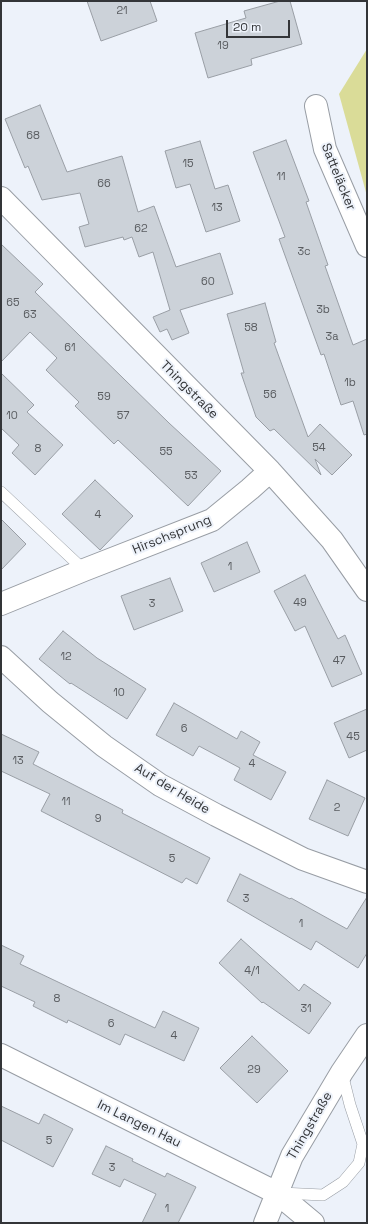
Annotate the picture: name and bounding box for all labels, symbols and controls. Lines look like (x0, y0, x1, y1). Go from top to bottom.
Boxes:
house number: 21 (116, 4, 128, 18)
scale bar (228, 12, 292, 38)
text: 20 m (233, 19, 261, 35)
house number: 19 (217, 39, 229, 53)
house number: 68 (26, 129, 40, 143)
street label: Satteläcker (318, 141, 358, 213)
house number: 15 (182, 157, 194, 171)
house number: 11 (276, 170, 286, 184)
house number: 66 (97, 177, 111, 191)
house number: 13 (211, 201, 223, 215)
house number: 62 (134, 222, 148, 236)
house number: 3c (297, 245, 311, 259)
house number: 60 (201, 275, 215, 289)
house number: 65 (6, 296, 20, 310)
house number: 3b (316, 303, 330, 317)
house number: 63 (23, 308, 37, 322)
house number: 58 (244, 321, 258, 335)
house number: 3a (326, 330, 338, 344)
house number: 61 (64, 341, 76, 355)
street label: Thingstraße (157, 358, 221, 422)
house number: 1b (344, 376, 356, 390)
house number: 56 (263, 388, 277, 402)
house number: 59 (97, 390, 111, 404)
house number: 10 (6, 409, 18, 423)
house number: 57 (117, 409, 129, 423)
house number: 54 (312, 441, 326, 455)
house number: 8 (35, 442, 41, 456)
house number: 55 (159, 445, 173, 459)
house number: 53 (184, 469, 198, 483)
house number: 4 (95, 508, 101, 522)
street label: Hirschsprung (130, 512, 214, 558)
house number: 1 (228, 560, 232, 574)
house number: 49 (293, 596, 307, 610)
house number: 3 (149, 597, 155, 611)
house number: 12 (60, 650, 72, 664)
house number: 47 (333, 654, 345, 668)
house number: 10 (113, 686, 125, 700)
house number: 6 (181, 722, 187, 736)
house number: 45 (346, 730, 360, 744)
house number: 13 (12, 754, 24, 768)
house number: 4 (249, 757, 255, 771)
street label: Auf der Heide (132, 760, 212, 818)
house number: 11 (61, 795, 71, 809)
house number: 2 (334, 801, 340, 815)
house number: 9 (95, 812, 101, 826)
house number: 5 (169, 852, 175, 866)
house number: 3 (243, 892, 249, 906)
house number: 1 (299, 917, 303, 931)
house number: 4/1 (244, 964, 260, 978)
house number: 8 (54, 992, 60, 1006)
house number: 31 (300, 1002, 312, 1016)
house number: 6 (108, 1017, 114, 1031)
house number: 4 (171, 1029, 177, 1043)
house number: 29 (247, 1063, 261, 1077)
street label: Thingstraße (284, 1089, 336, 1163)
street label: Im Langen Hau (95, 1097, 183, 1151)
house number: 5 (46, 1134, 52, 1148)
house number: 3 (109, 1161, 115, 1175)
house number: 1 (165, 1202, 169, 1216)

